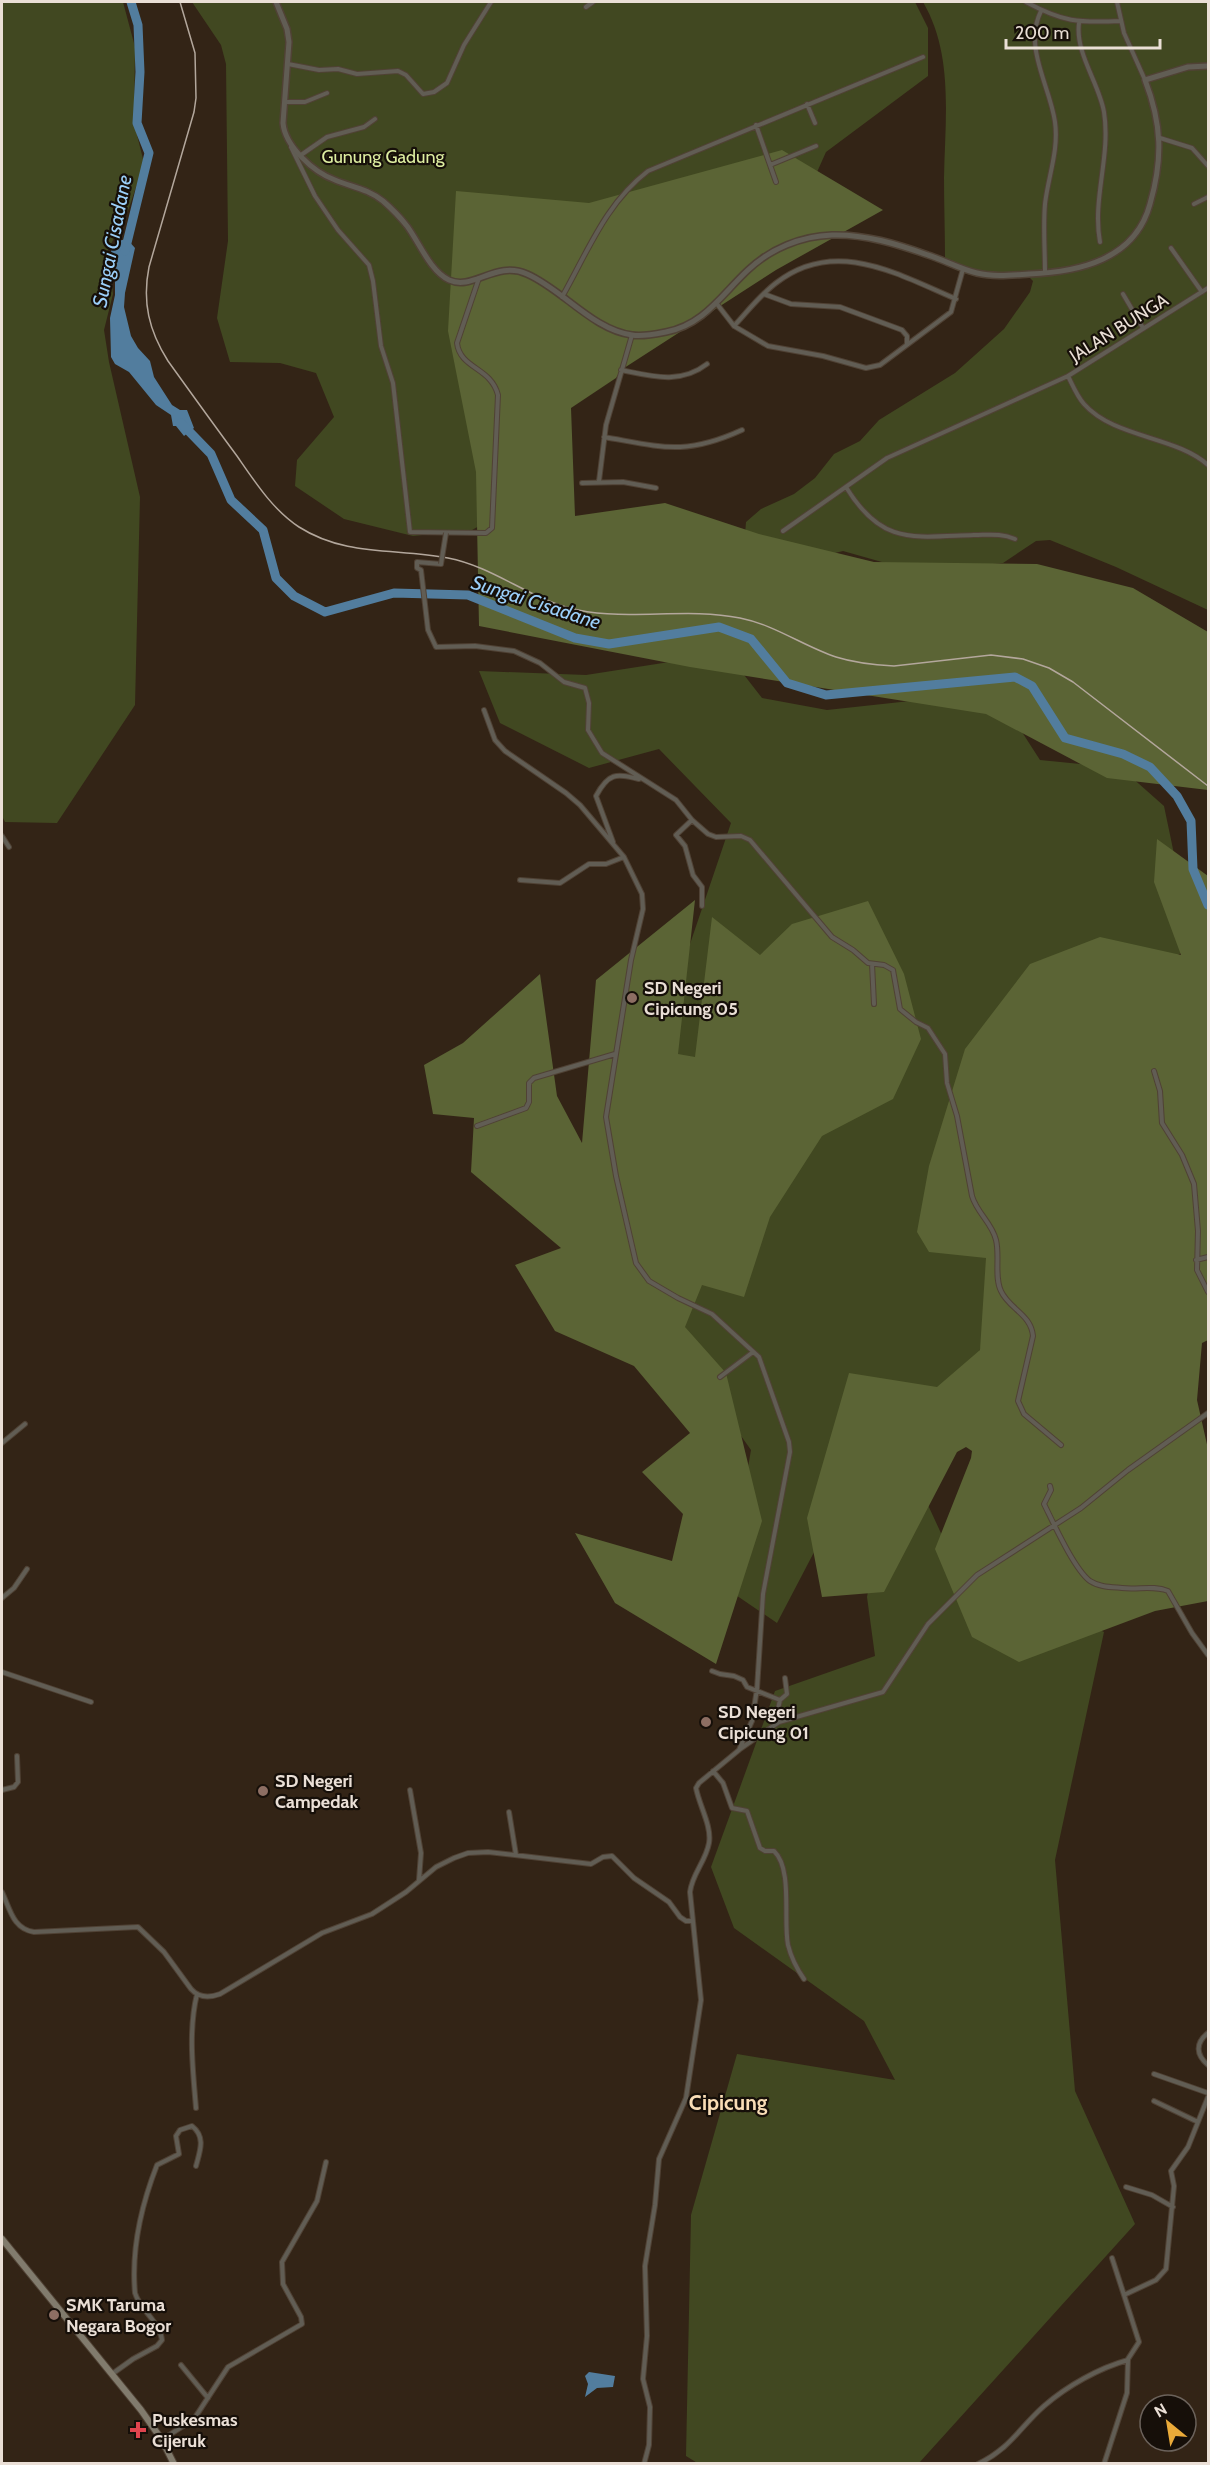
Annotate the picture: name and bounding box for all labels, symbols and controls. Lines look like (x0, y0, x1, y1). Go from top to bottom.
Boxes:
scale bar (1006, 12, 1160, 50)
text: 200 m (1015, 22, 1069, 44)
park label: Gunung Gadung (321, 146, 446, 168)
water label: Sungai Cisadane (87, 173, 137, 309)
street label: JALAN BUNGA (1065, 289, 1172, 368)
water label: Sungai Cisadane (468, 570, 604, 634)
place label: SD Negeri Cipicung 05 (644, 977, 738, 1020)
marker: SD Negeri Cipicung 05 (625, 991, 639, 1005)
place label: SD Negeri Cipicung 01 (718, 1701, 809, 1744)
marker: SD Negeri Cipicung 01 (699, 1715, 713, 1729)
place label: SD Negeri Campedak (275, 1770, 358, 1813)
marker: SD Negeri Campedak (256, 1784, 270, 1798)
district label: Cipicung (689, 2090, 768, 2115)
place label: SMK Taruma Negara Bogor (66, 2294, 171, 2337)
marker: SMK Taruma Negara Bogor (47, 2308, 61, 2322)
north arrow (1138, 2393, 1198, 2453)
text: N (1151, 2399, 1170, 2421)
place label: Puskesmas Cijeruk (152, 2409, 238, 2452)
marker: Puskesmas Cijeruk (129, 2421, 147, 2439)

